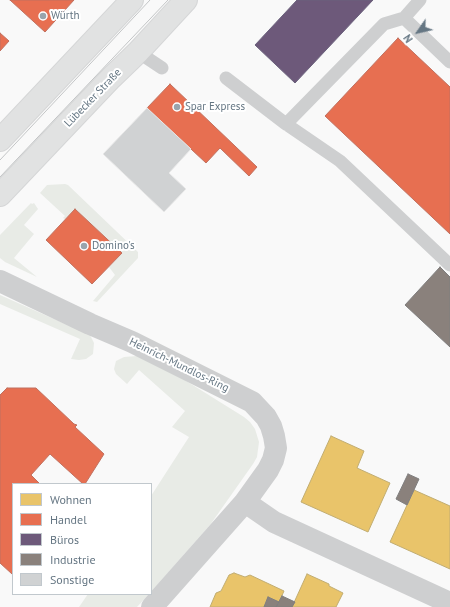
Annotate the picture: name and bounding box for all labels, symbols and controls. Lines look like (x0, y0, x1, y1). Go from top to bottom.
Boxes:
place label: Würth (51, 9, 80, 23)
marker: Würth (38, 11, 48, 21)
north arrow (398, 12, 438, 52)
text: N (400, 32, 416, 46)
street label: Lübecker Straße (62, 66, 124, 130)
place label: Spar Express (185, 100, 245, 114)
marker: Spar Express (172, 102, 182, 112)
place label: Domino's (92, 239, 135, 253)
marker: Domino's (79, 241, 89, 251)
street label: Heinrich-Mundlos-Ring (127, 335, 231, 395)
legend (12, 483, 152, 595)
text: Wohnen (50, 492, 92, 507)
text: Handel (50, 512, 87, 527)
text: Büros (50, 532, 79, 547)
text: Industrie (50, 552, 96, 567)
text: Sonstige (50, 572, 94, 587)

